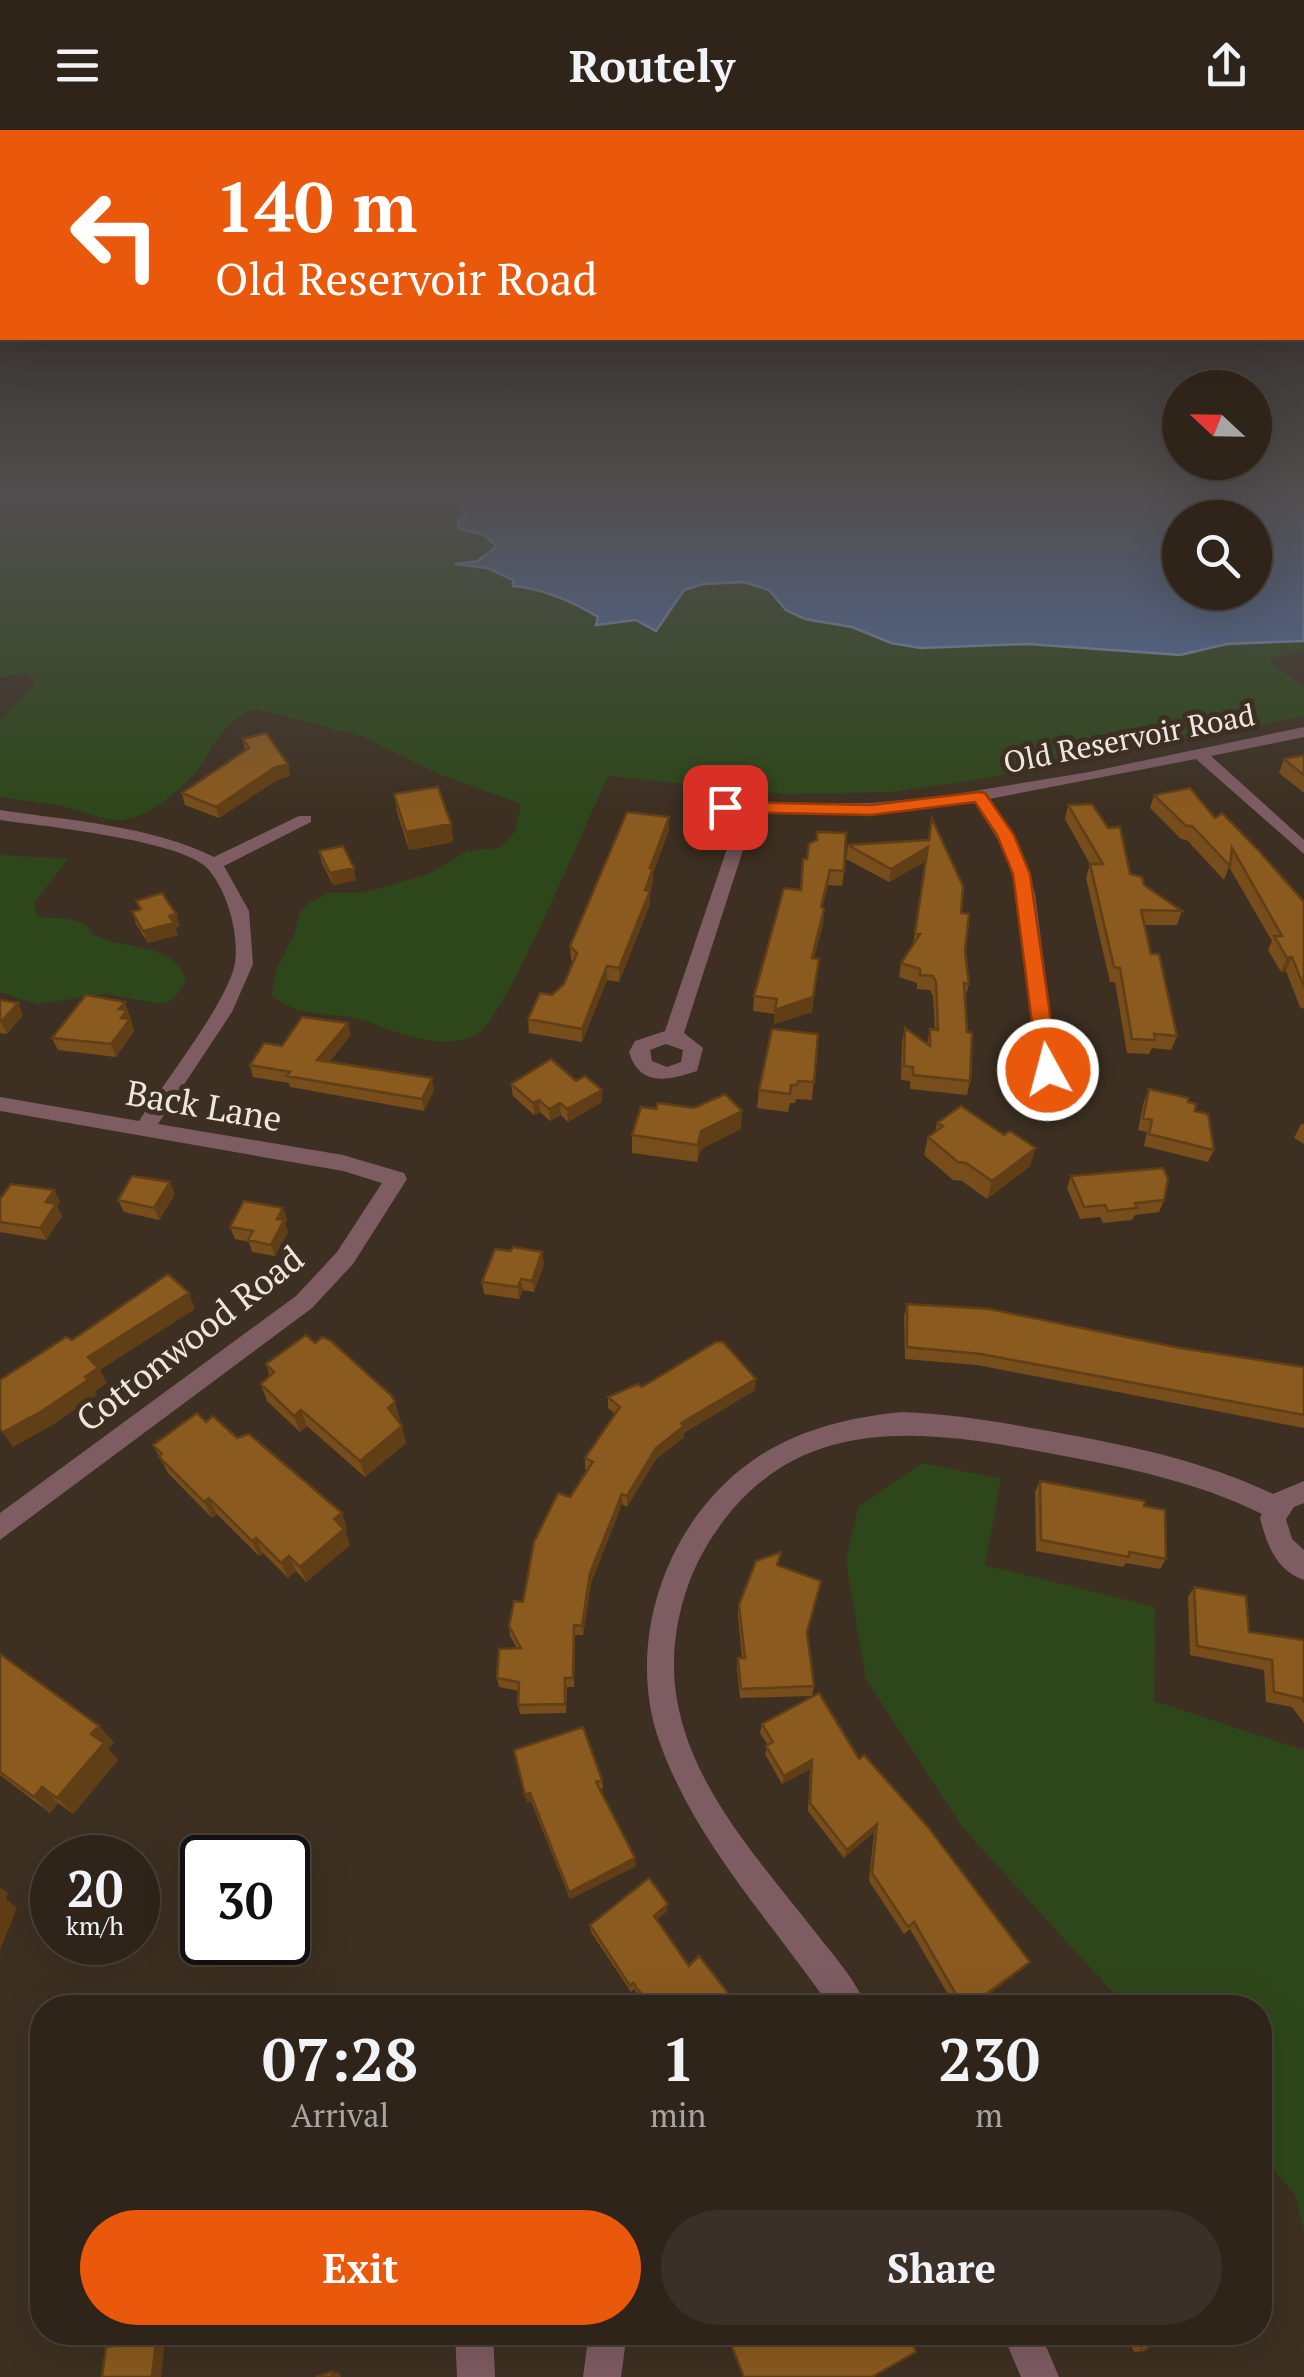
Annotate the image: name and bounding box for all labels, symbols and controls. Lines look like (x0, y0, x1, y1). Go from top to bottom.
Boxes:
text: Routely (569, 35, 735, 95)
icon: menu (50, 38, 105, 93)
icon: share (1199, 38, 1254, 93)
text: 140 m (215, 159, 417, 252)
icon: left (50, 170, 180, 300)
text: Old Reservoir Road (215, 248, 597, 308)
north arrow (1162, 370, 1272, 480)
map controls (1162, 370, 1272, 610)
button: search (1162, 500, 1272, 610)
street label: Old Reservoir Road (1000, 694, 1258, 782)
pin (683, 765, 768, 850)
icon: arrive (698, 780, 753, 835)
position arrow (996, 1018, 1100, 1122)
street label: Back Lane (123, 1069, 286, 1141)
street label: Cottonwood Road (66, 1235, 313, 1441)
speed limit sign: 30 (180, 1835, 310, 1965)
text: 20 (67, 1855, 123, 1921)
text: km/h (66, 1909, 124, 1942)
text: 07:28 (262, 2019, 418, 2098)
text: 1 (661, 2019, 695, 2098)
text: 230 (938, 2019, 1040, 2098)
text: Arrival (291, 2094, 389, 2136)
text: min (650, 2094, 706, 2136)
text: m (975, 2094, 1003, 2136)
button: Exit (80, 2210, 641, 2325)
button: Share (661, 2210, 1222, 2325)

